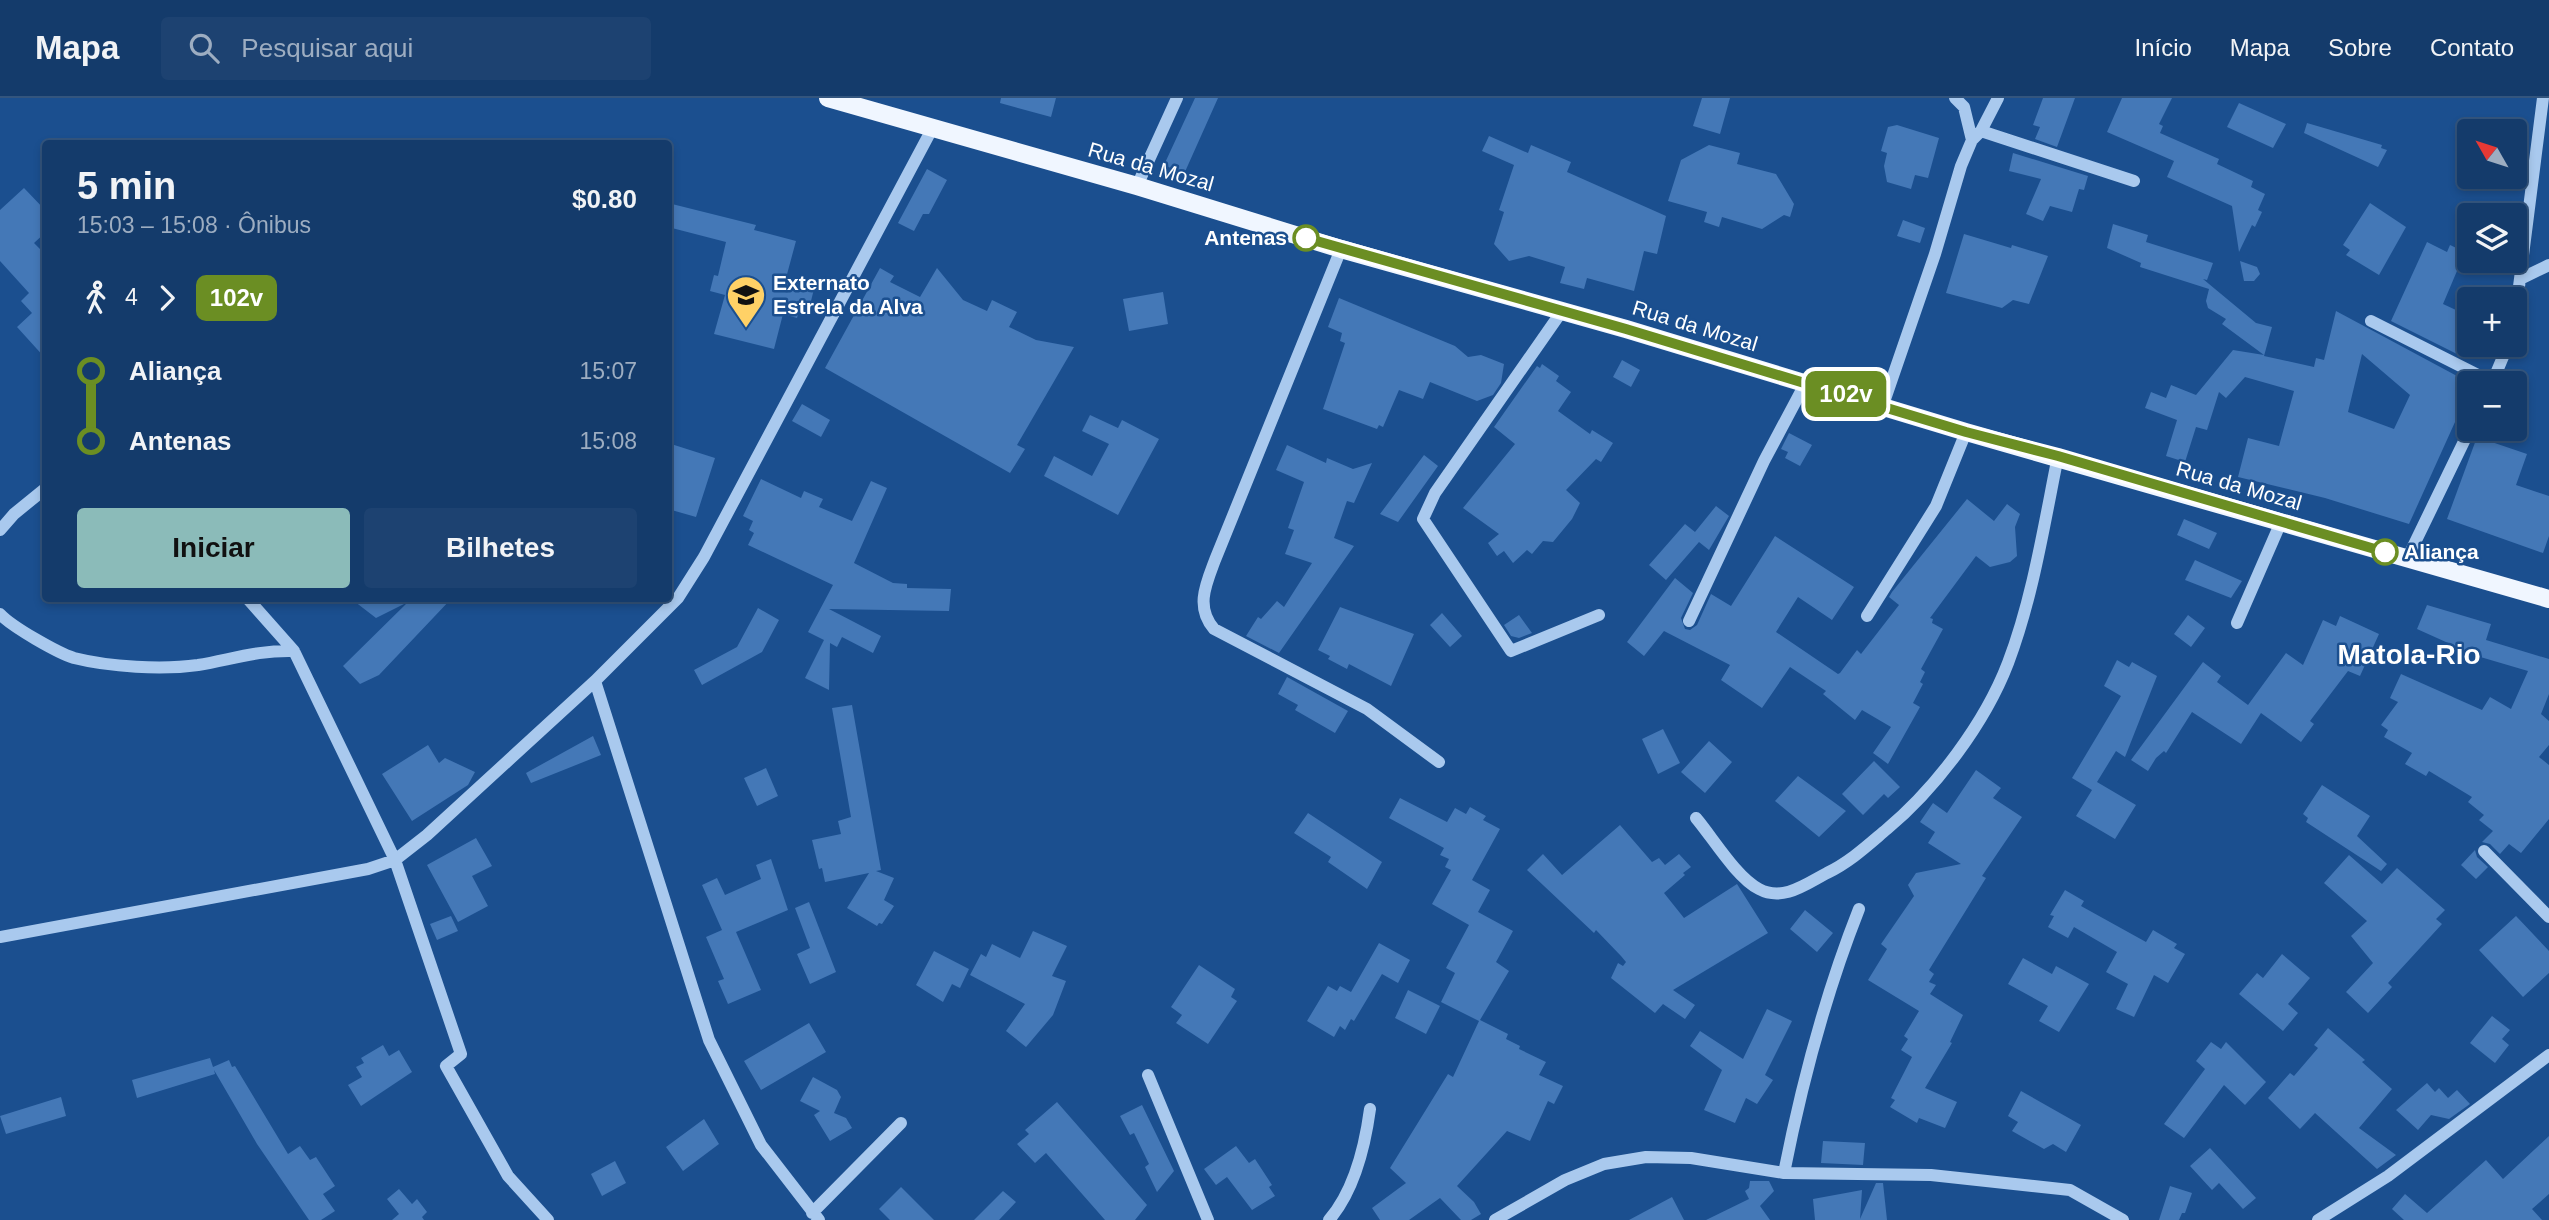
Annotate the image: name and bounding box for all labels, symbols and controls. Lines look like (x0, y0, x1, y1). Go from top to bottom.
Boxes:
search box (161, 17, 651, 80)
text: Mapa (35, 29, 119, 66)
icon: search (185, 29, 223, 67)
text: Pesquisar aqui (241, 33, 413, 63)
text: Início (2134, 34, 2192, 61)
text: Mapa (2230, 34, 2290, 61)
text: Sobre (2328, 34, 2392, 61)
text: Contato (2430, 34, 2514, 61)
north arrow (2457, 119, 2527, 189)
map controls (2457, 119, 2527, 441)
street label: Rua da Mozal (1086, 138, 1217, 195)
text: 5 min (77, 165, 176, 207)
text: $0.80 (572, 184, 637, 214)
button: layers (2457, 203, 2527, 273)
text: 15:03 – 15:08 · Ônibus (77, 212, 311, 238)
marker: Antenas (1293, 225, 1319, 251)
place label: Antenas (1204, 226, 1287, 249)
place label: Externato Estrela da Alva (773, 271, 923, 318)
school or university icon: Externato Estrela da Alva (725, 274, 767, 329)
icon: walk (77, 279, 115, 317)
icon: forward (148, 279, 186, 317)
text: 4 (125, 284, 138, 310)
text: 102v (210, 284, 263, 311)
button: + (2457, 287, 2527, 357)
street label: Rua da Mozal (1630, 296, 1760, 355)
text: Aliança (129, 356, 222, 386)
text: 15:07 (579, 358, 637, 384)
line badge: 102v (1797, 371, 1895, 417)
button: − (2457, 371, 2527, 441)
text: 102v (1819, 380, 1873, 407)
text: Antenas (129, 426, 232, 456)
text: 15:08 (579, 428, 637, 454)
street label: Rua da Mozal (2174, 457, 2305, 514)
button: Iniciar (77, 508, 350, 588)
button: Bilhetes (364, 508, 637, 588)
marker: Aliança (2372, 539, 2398, 565)
place label: Aliança (2404, 540, 2479, 563)
district label: Matola-Rio (2337, 639, 2481, 670)

